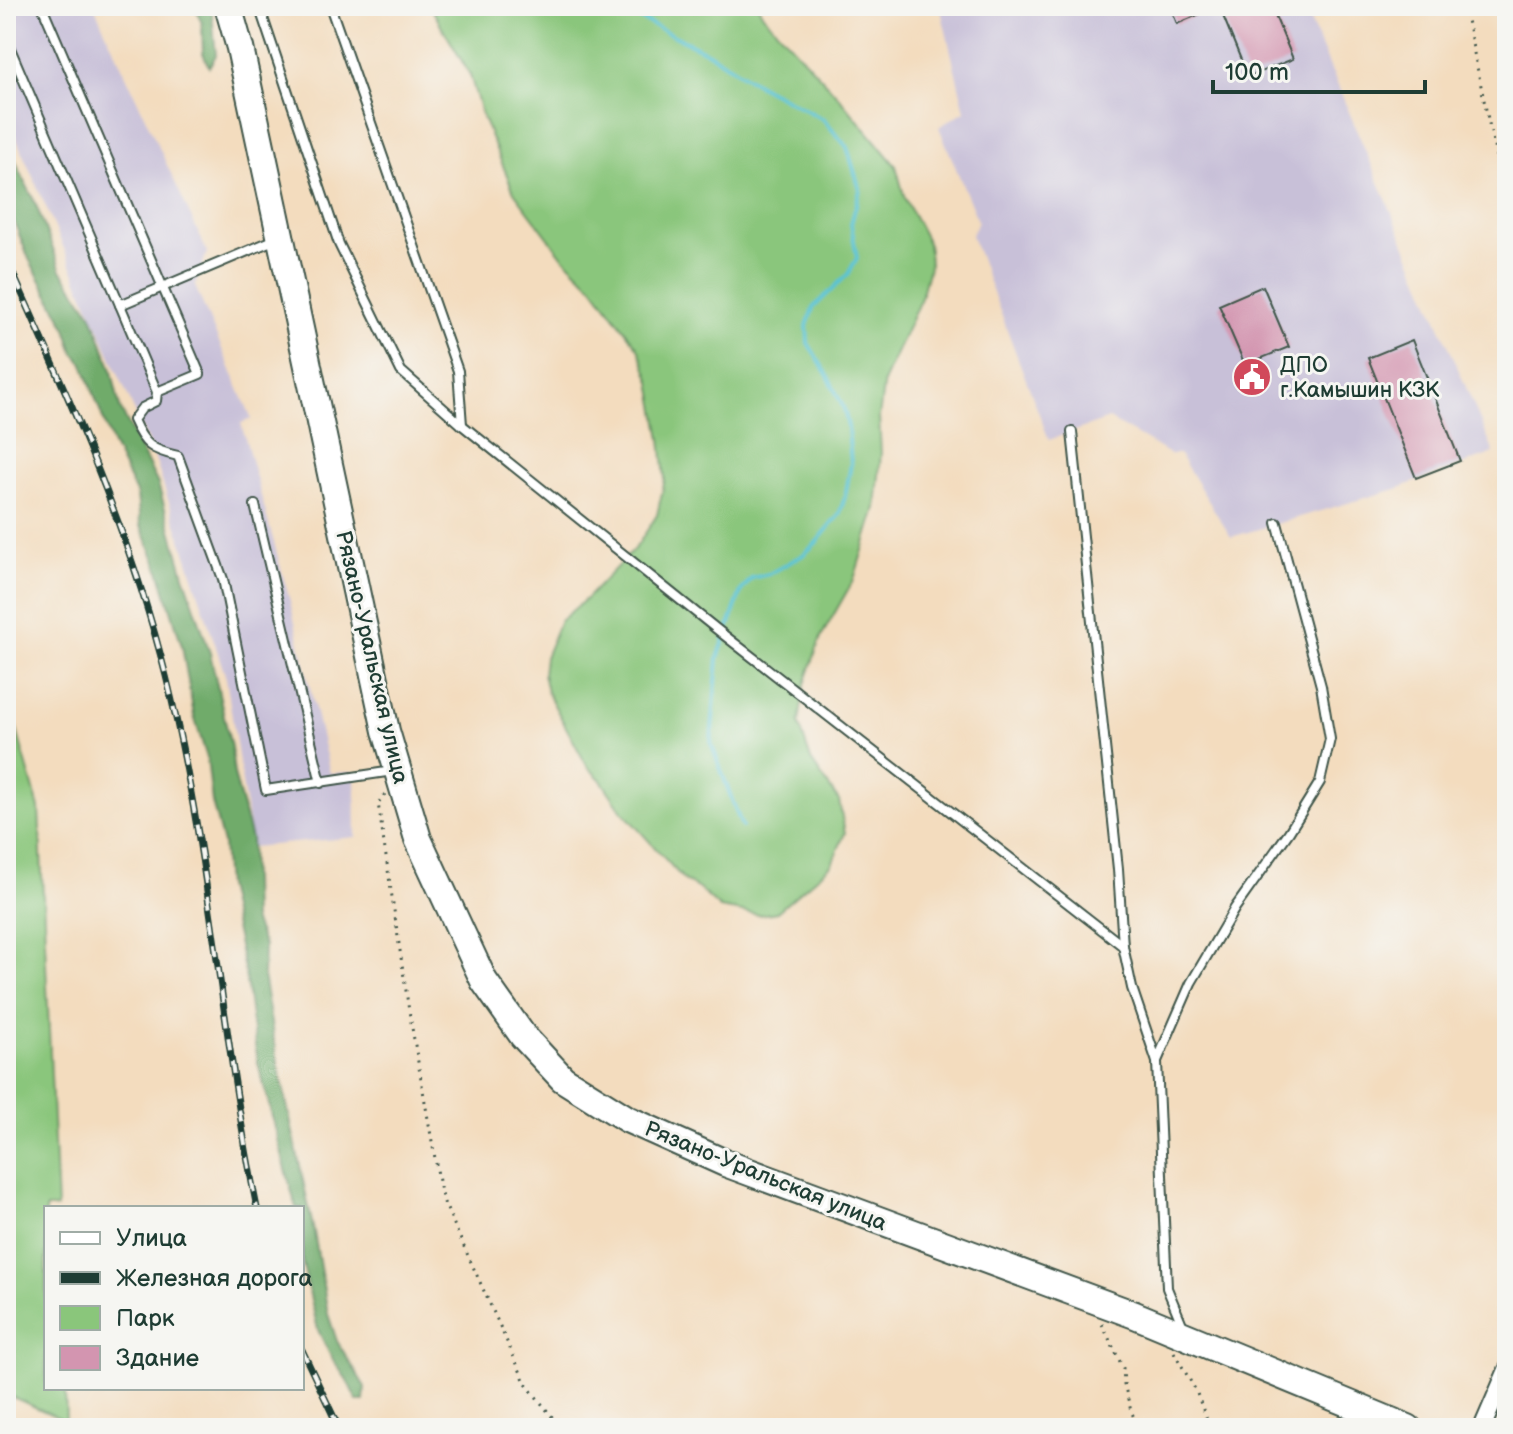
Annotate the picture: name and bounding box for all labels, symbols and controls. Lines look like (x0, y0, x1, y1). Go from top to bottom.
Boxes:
scale bar (1213, 44, 1425, 94)
text: 100 m (1225, 58, 1289, 87)
place label: ДПО г.Камышин КЗК (1280, 352, 1440, 404)
public building icon: ДПО г.Камышин КЗК (1231, 356, 1273, 398)
street label: Рязано-Уральская улица (329, 528, 414, 787)
street label: Рязано-Уральская улица (640, 1115, 891, 1237)
legend (44, 1206, 304, 1390)
text: Улица (116, 1224, 187, 1253)
text: Железная дорога (116, 1264, 313, 1293)
text: Парк (116, 1304, 175, 1333)
text: Здание (116, 1344, 199, 1373)

